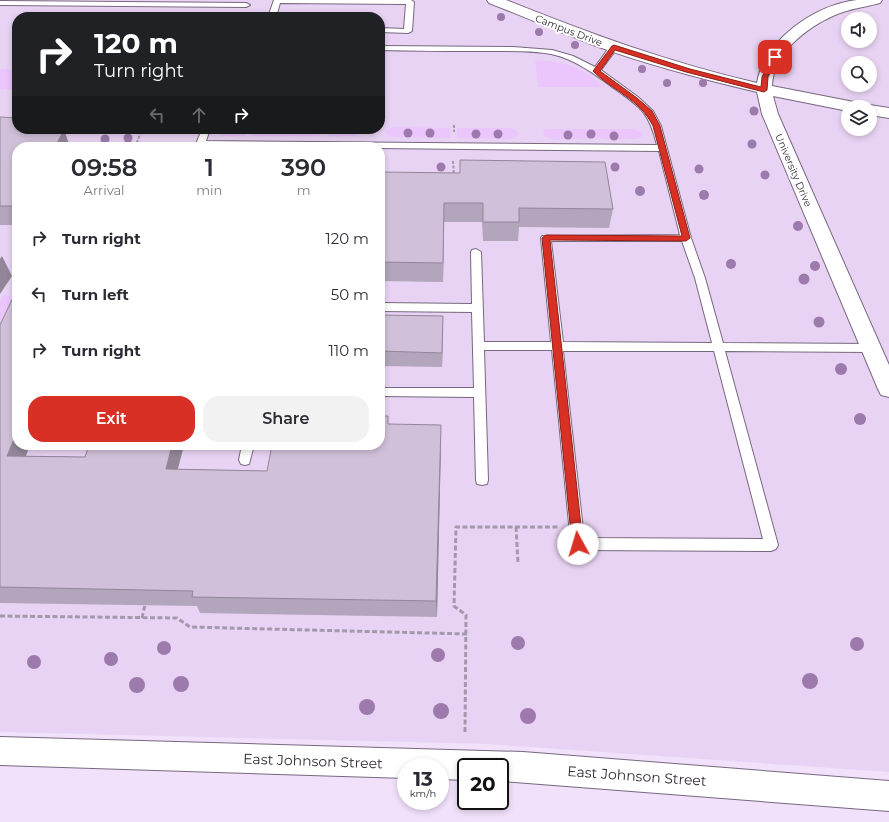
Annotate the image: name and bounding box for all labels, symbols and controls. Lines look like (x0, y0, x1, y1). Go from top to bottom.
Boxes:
street label: Campus Drive (533, 12, 604, 49)
map controls (841, 12, 877, 136)
button: sound (841, 12, 877, 48)
text: 120 m (94, 26, 178, 60)
icon: right (28, 28, 80, 80)
pin (758, 40, 792, 74)
icon: arrive (764, 46, 786, 68)
button: search (841, 56, 877, 92)
text: Turn right (94, 60, 184, 82)
button: layers (841, 100, 877, 136)
icon: left (146, 104, 168, 126)
icon: ahead (188, 104, 210, 126)
icon: right (230, 104, 252, 126)
street label: University Drive (772, 132, 815, 209)
text: 09:58 (71, 153, 137, 182)
text: 1 (205, 153, 214, 182)
text: 390 (281, 153, 326, 182)
text: Arrival (84, 182, 125, 198)
text: min (196, 182, 222, 198)
text: m (297, 182, 311, 198)
icon: right (28, 227, 50, 249)
text: Turn right (62, 229, 141, 248)
text: 120 m (325, 229, 369, 248)
icon: left (28, 283, 50, 305)
text: Turn left (62, 285, 129, 304)
text: 50 m (331, 285, 369, 304)
icon: right (28, 339, 50, 361)
text: Turn right (62, 341, 141, 360)
text: 110 m (328, 341, 369, 360)
button: Exit (28, 396, 195, 442)
button: Share (203, 396, 369, 442)
position arrow (557, 523, 599, 565)
street label: East Johnson Street (243, 750, 383, 772)
speed limit sign: 20 (457, 758, 509, 810)
street label: East Johnson Street (567, 762, 708, 790)
text: 13 (413, 767, 433, 791)
text: km/h (410, 787, 436, 800)

